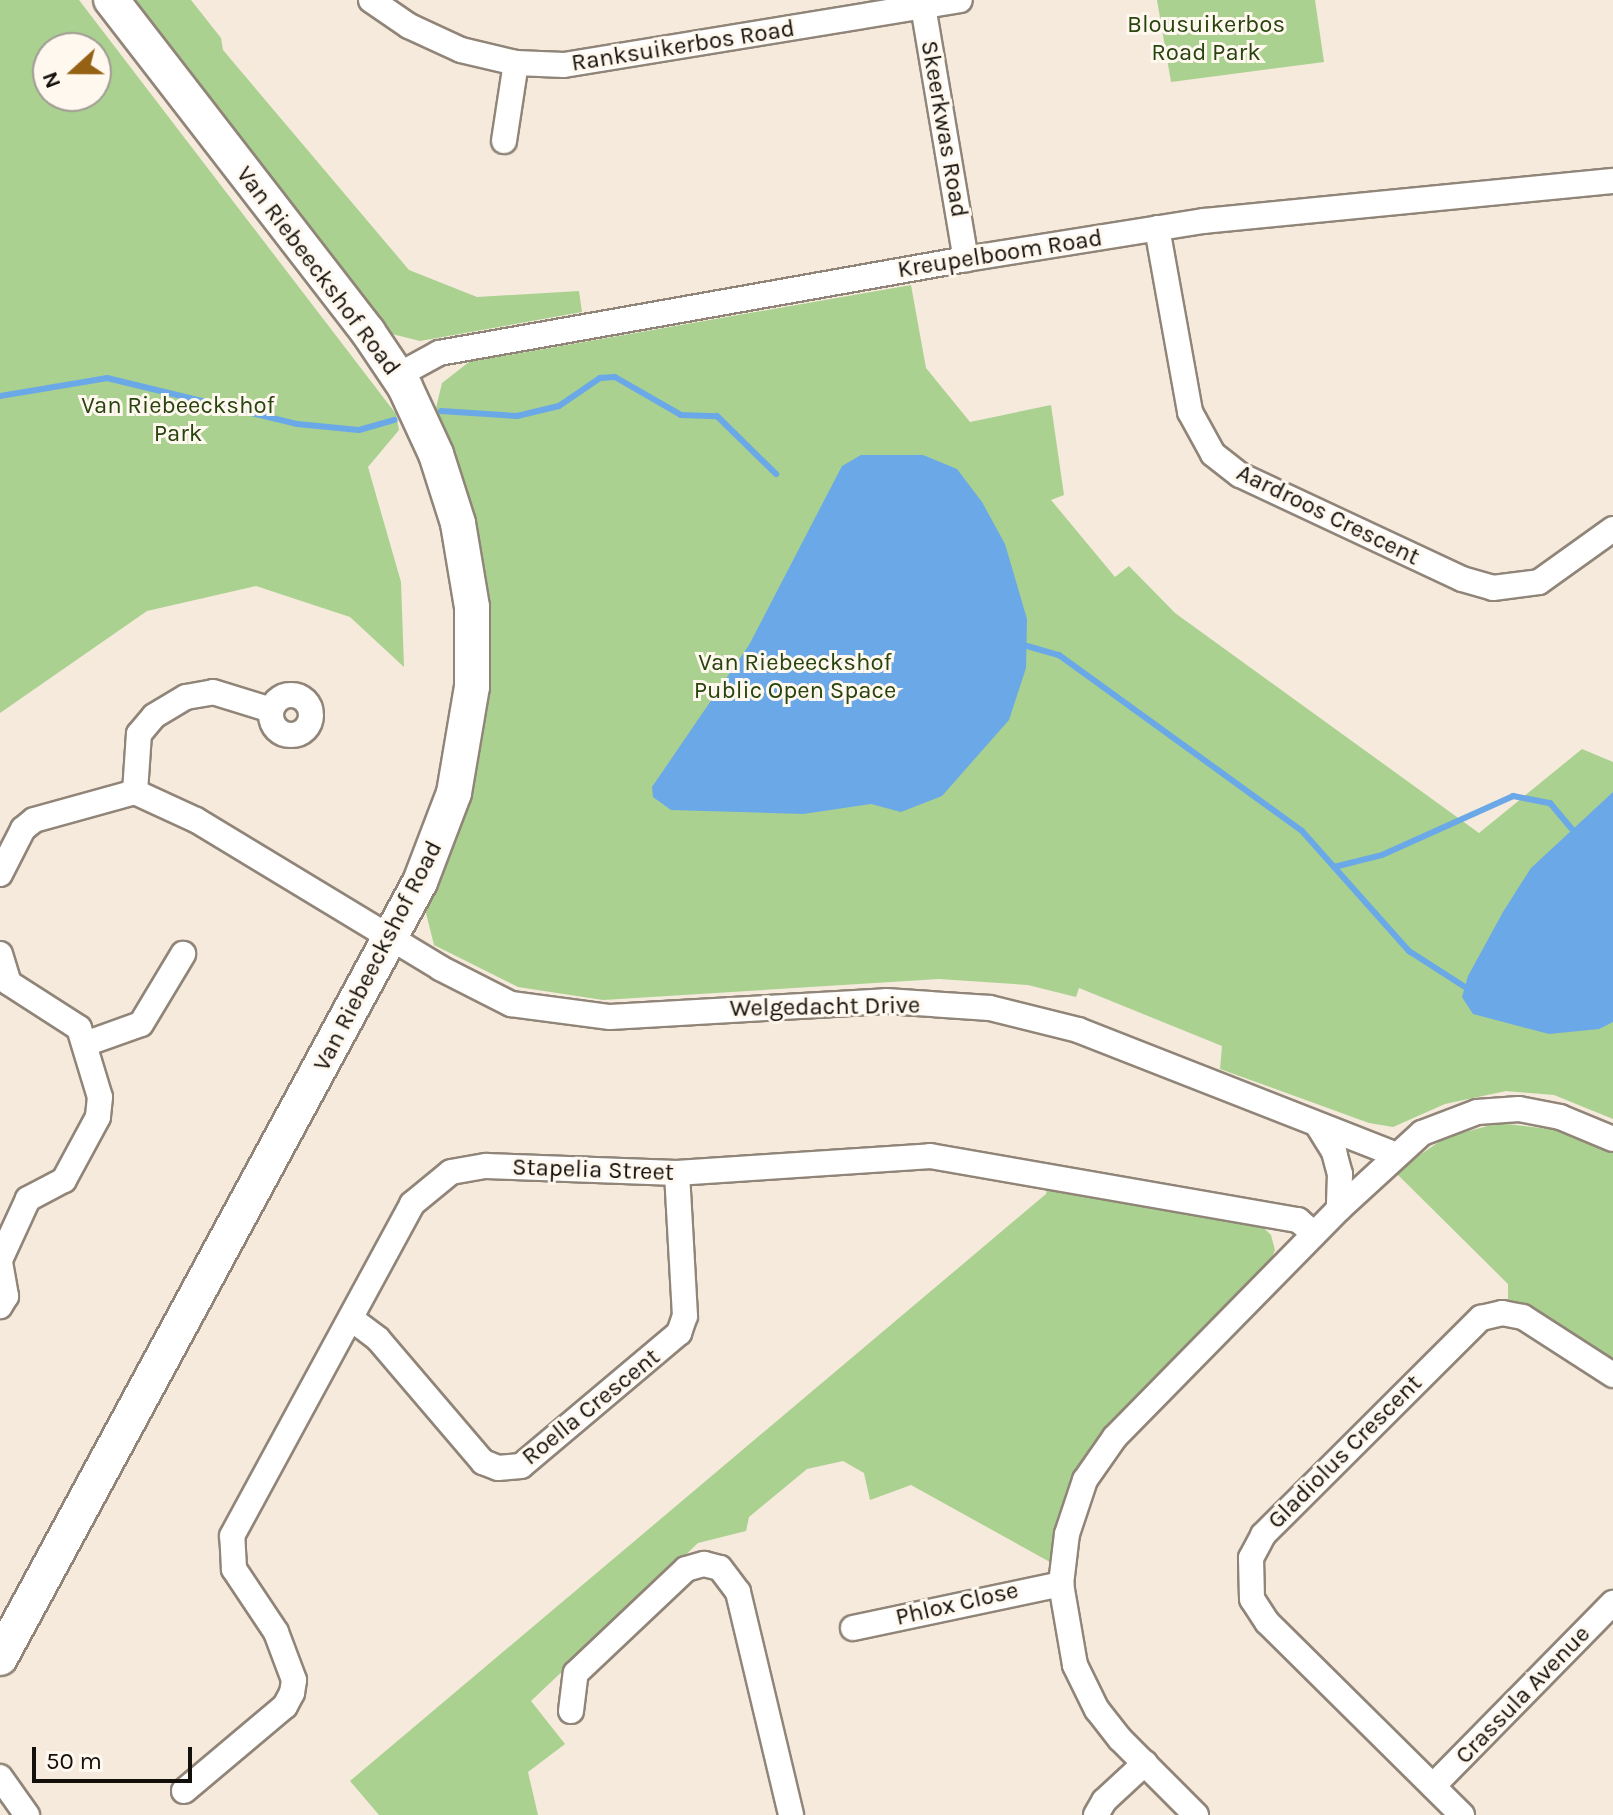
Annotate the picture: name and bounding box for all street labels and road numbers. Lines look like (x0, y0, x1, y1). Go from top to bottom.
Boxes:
street label: Ranksuikerbos Road (569, 14, 797, 78)
street label: Skeerkwas Road (914, 38, 974, 220)
street label: Van Riebeeckshof Road (230, 161, 406, 381)
street label: Kreupelboom Road (896, 224, 1104, 284)
street label: Aardroos Crescent (1232, 458, 1424, 572)
street label: Van Riebeeckshof Road (307, 836, 449, 1076)
street label: Welgedacht Drive (729, 991, 921, 1023)
street label: Stapelia Street (512, 1153, 674, 1187)
street label: Roella Crescent (516, 1343, 666, 1471)
street label: Gladiolus Crescent (1262, 1369, 1428, 1535)
street label: Phlox Close (893, 1576, 1021, 1632)
street label: Crassula Avenue (1450, 1620, 1596, 1770)

